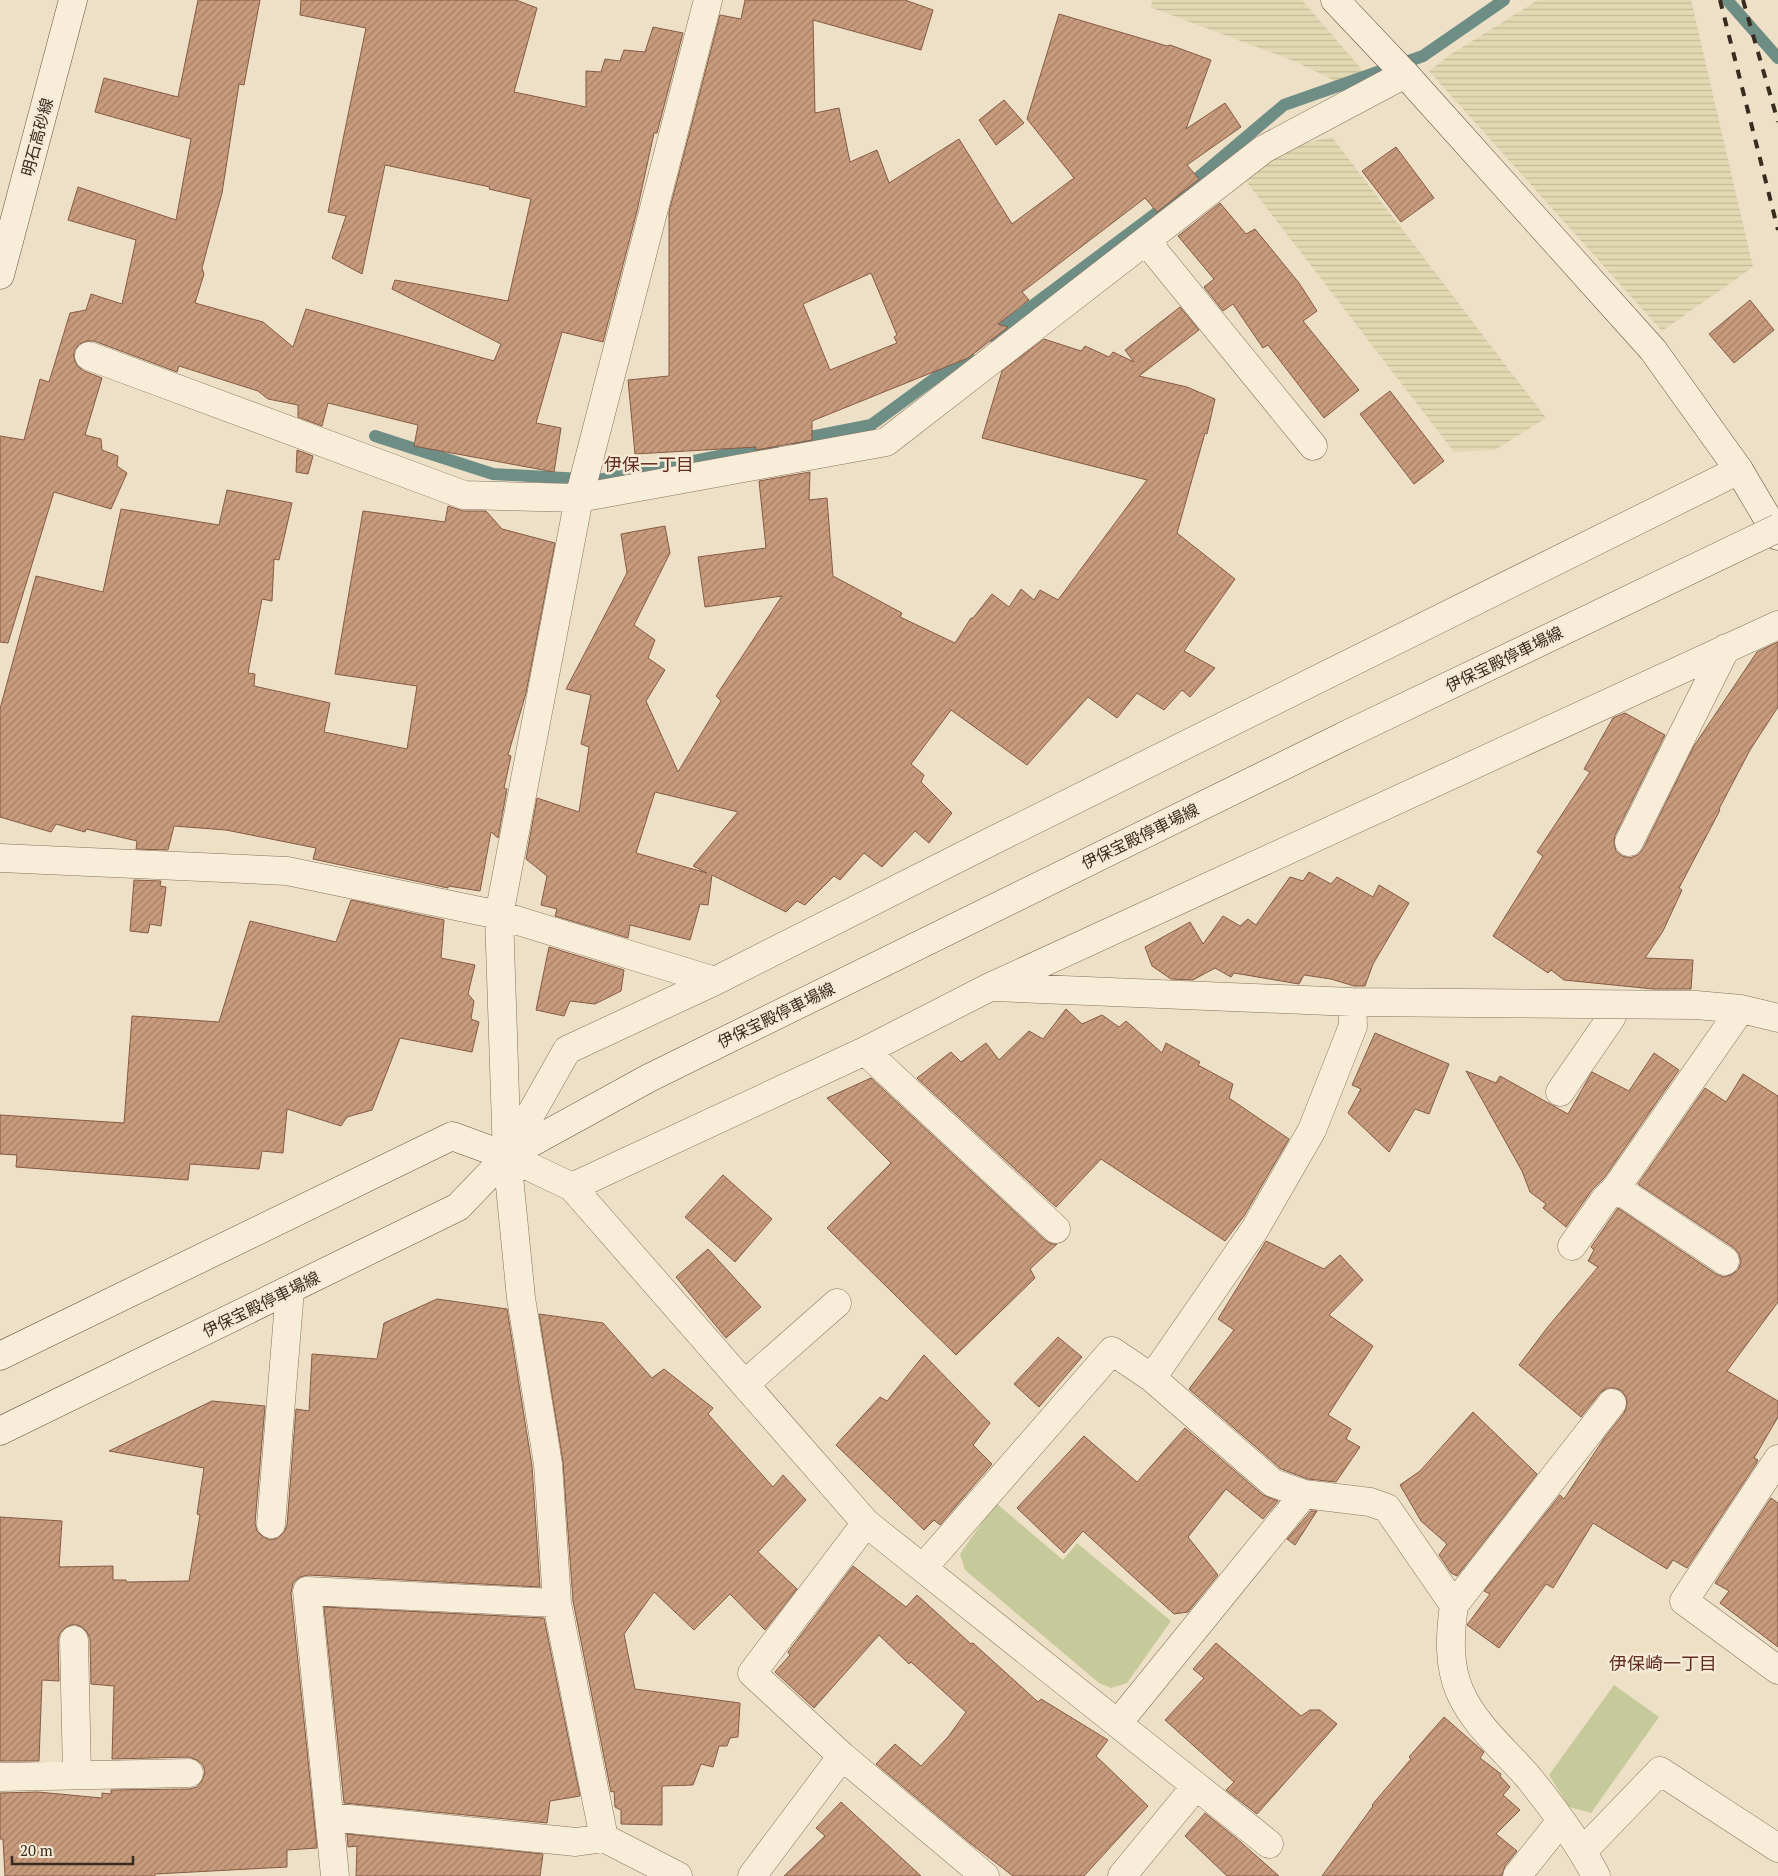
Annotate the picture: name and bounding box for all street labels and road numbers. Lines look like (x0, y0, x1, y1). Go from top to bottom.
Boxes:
street label: 明石高砂線 (16, 96, 58, 178)
street label: 伊保宝殿停車場線 (1442, 621, 1566, 697)
street label: 伊保宝殿停車場線 (1078, 798, 1202, 874)
street label: 伊保宝殿停車場線 (714, 977, 838, 1053)
street label: 伊保宝殿停車場線 (199, 1266, 323, 1342)

